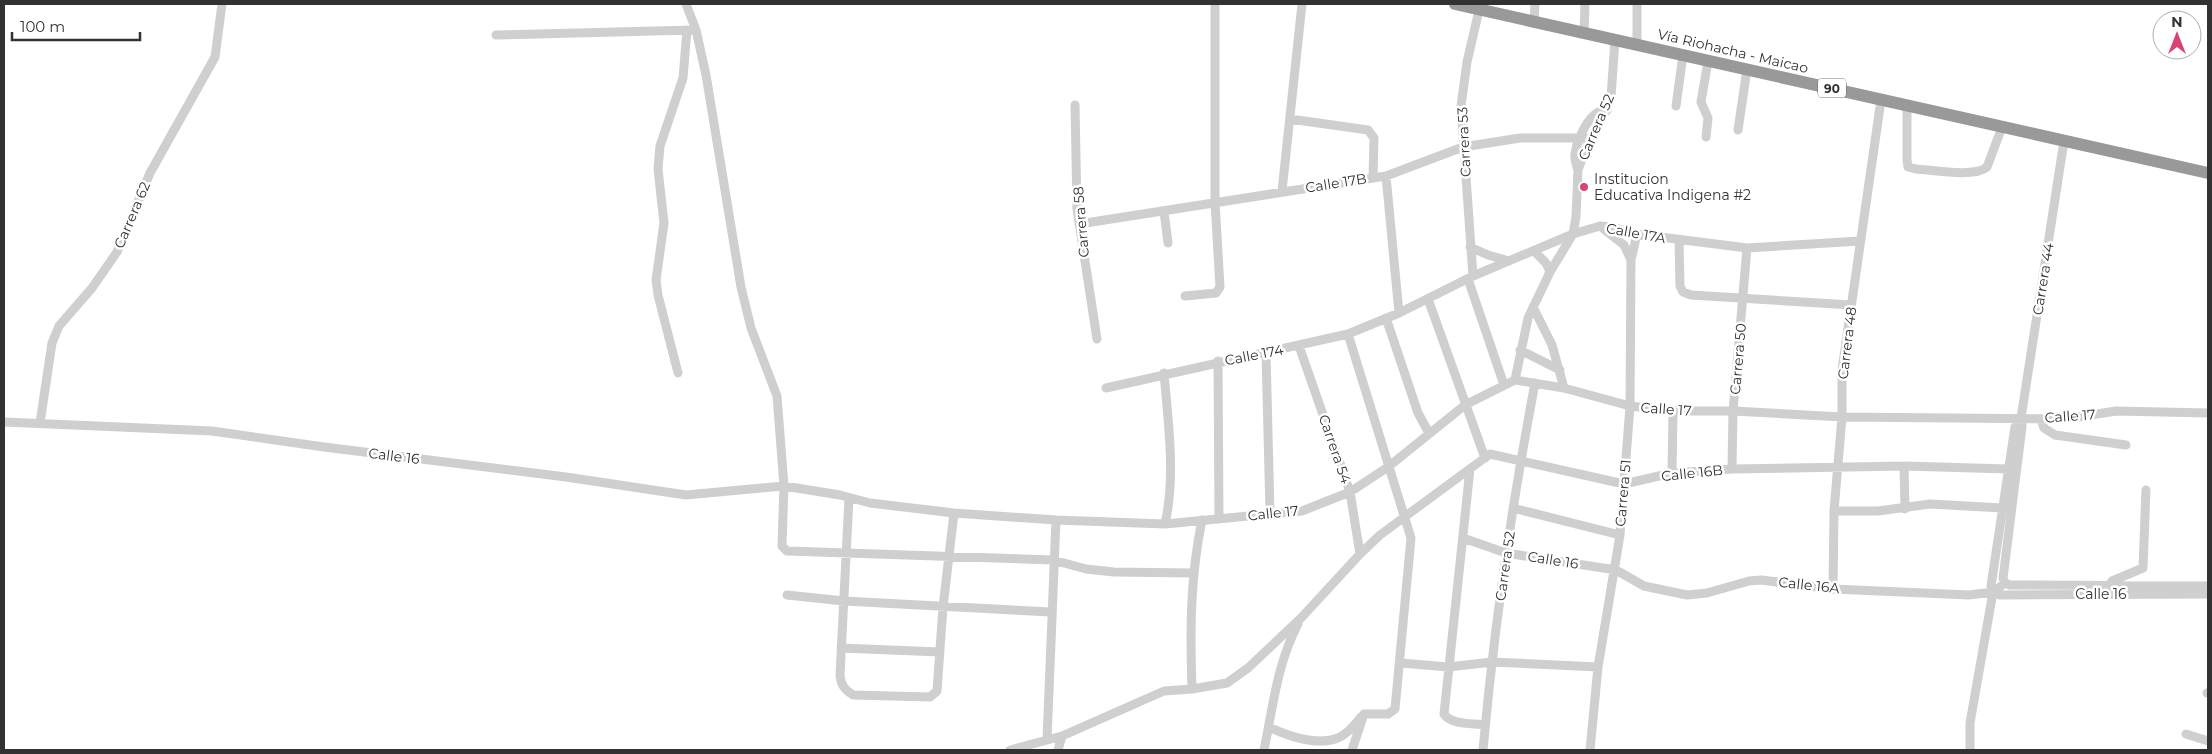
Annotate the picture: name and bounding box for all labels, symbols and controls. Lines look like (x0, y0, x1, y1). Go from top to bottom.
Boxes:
scale bar (12, 10, 140, 42)
north arrow (2152, 10, 2202, 60)
text: N (2171, 13, 2183, 31)
text: 100 m (20, 17, 65, 36)
street label: Vía Riohacha - Maicao (1656, 25, 1810, 77)
road number: 90 (1818, 78, 1846, 98)
street label: Carrera 52 (1574, 91, 1618, 163)
street label: Carrera 53 (1453, 106, 1475, 178)
street label: Calle 17B (1304, 169, 1368, 197)
place label: Institucion Educativa Indigena #2 (1594, 170, 1751, 204)
street label: Carrera 62 (110, 179, 154, 251)
marker: Institucion Educativa Indigena #2 (1578, 181, 1590, 193)
street label: Carrera 58 (1069, 186, 1093, 258)
street label: Calle 17A (1605, 219, 1668, 247)
street label: Carrera 44 (2028, 241, 2058, 316)
street label: Carrera 48 (1834, 306, 1860, 380)
street label: Carrera 50 (1726, 323, 1750, 395)
street label: Calle 174 (1223, 340, 1286, 370)
street label: Calle 17 (1640, 398, 1692, 420)
street label: Calle 17 (2044, 405, 2096, 427)
street label: Carrera 54 (1315, 412, 1355, 486)
street label: Calle 16 (367, 444, 421, 468)
street label: Carrera 51 (1611, 459, 1635, 527)
street label: Calle 16B (1660, 461, 1724, 485)
street label: Calle 17 (1247, 501, 1299, 525)
street label: Carrera 52 (1491, 530, 1519, 602)
street label: Calle 16 (1526, 547, 1580, 573)
street label: Calle 16A (1777, 573, 1841, 597)
street label: Calle 16 (2075, 585, 2127, 603)

